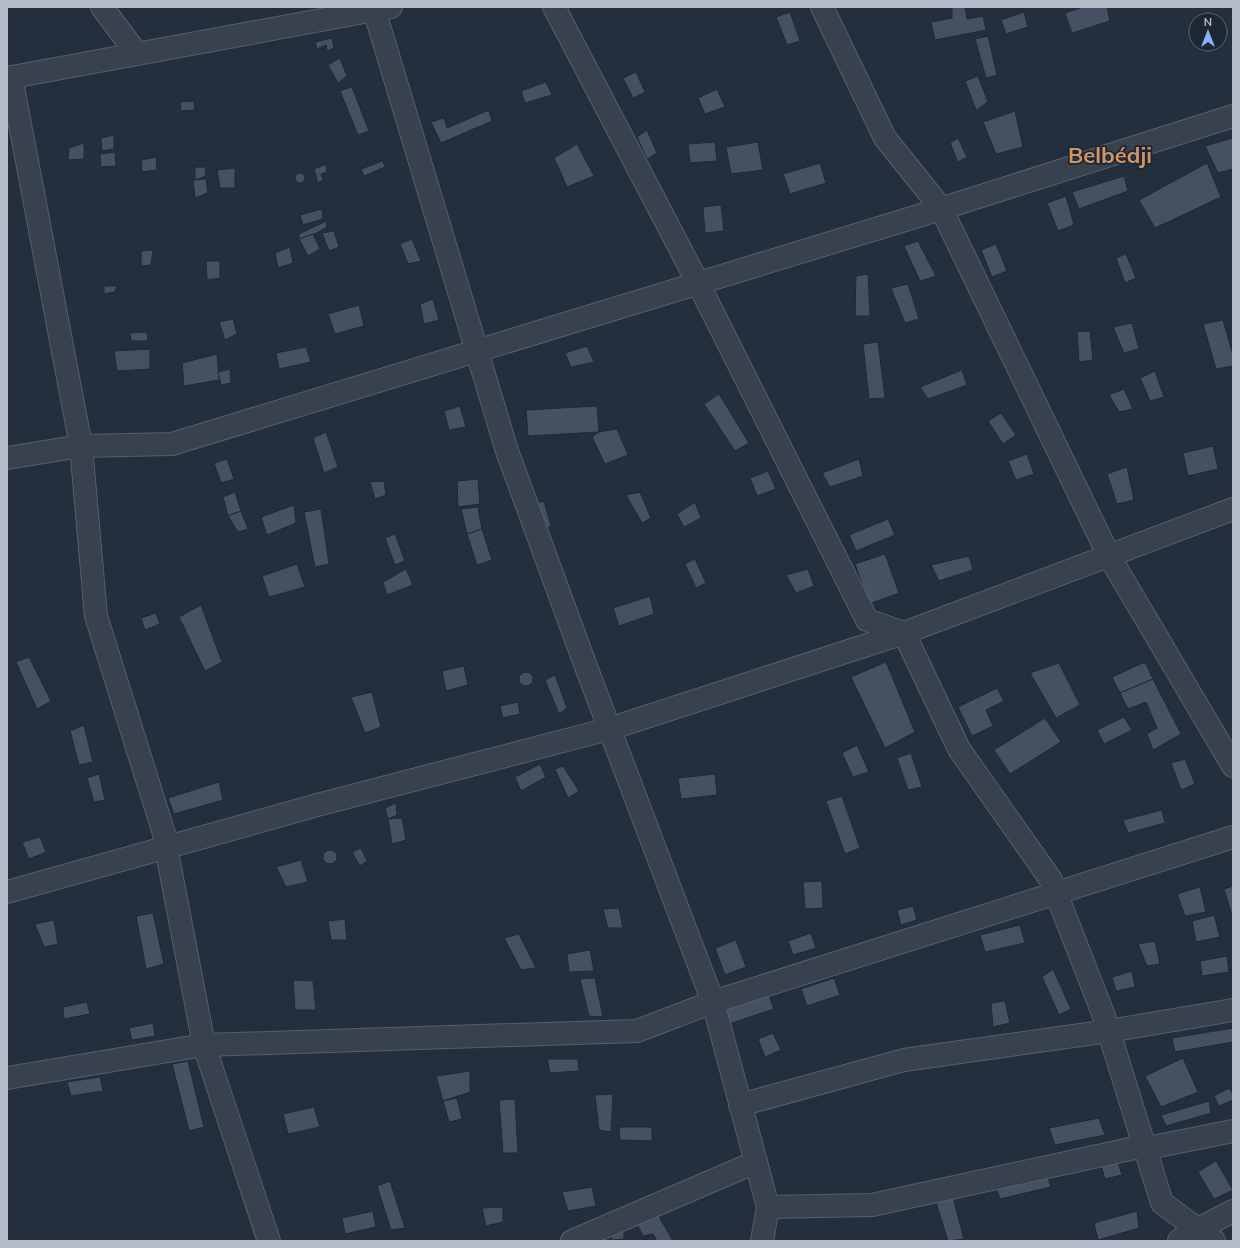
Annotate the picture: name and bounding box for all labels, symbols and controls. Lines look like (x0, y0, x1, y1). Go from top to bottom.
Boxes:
north arrow (1188, 12, 1228, 52)
text: N (1204, 15, 1212, 29)
district label: Belbédji (1068, 141, 1152, 169)

